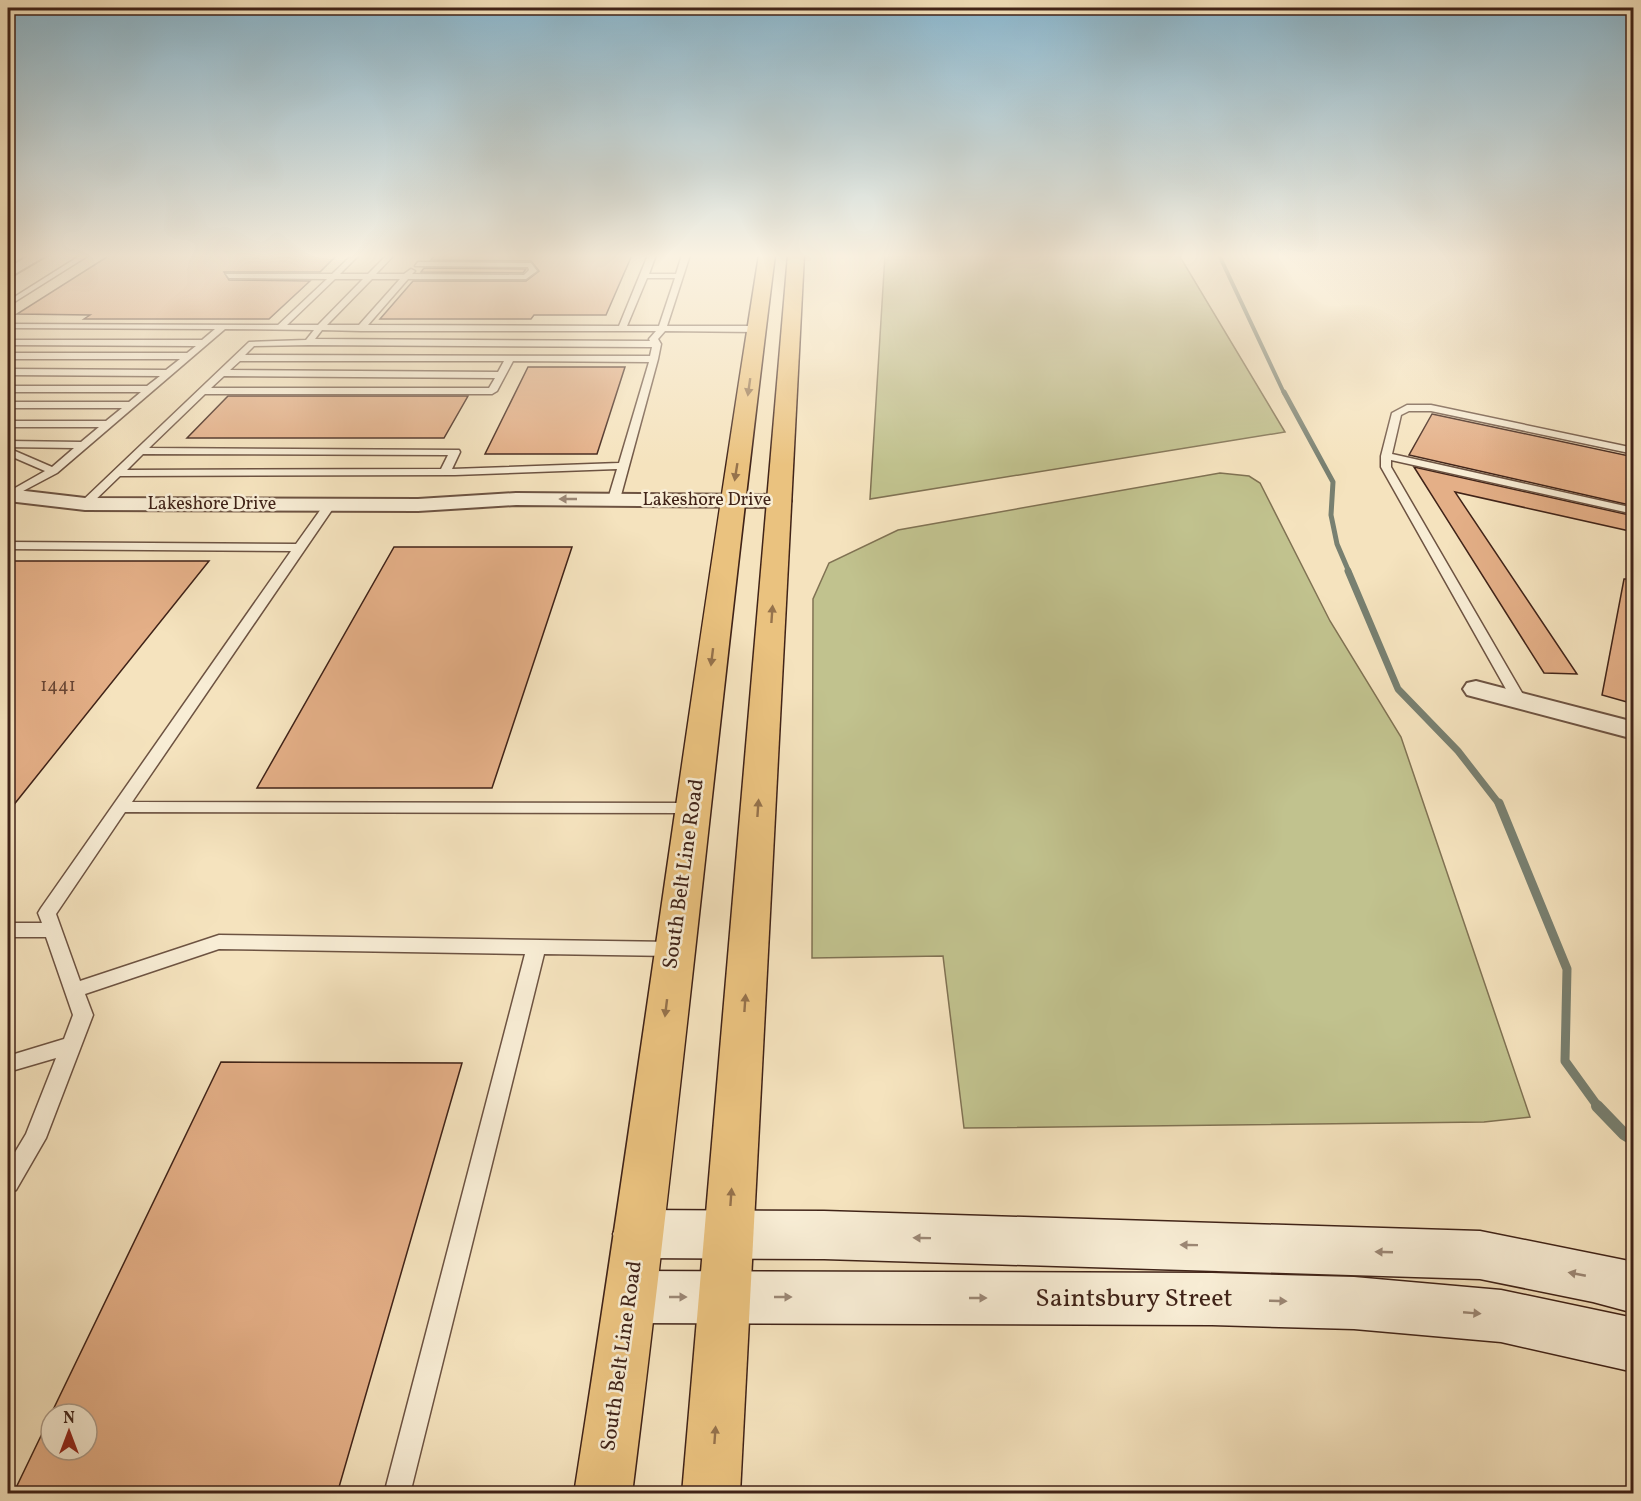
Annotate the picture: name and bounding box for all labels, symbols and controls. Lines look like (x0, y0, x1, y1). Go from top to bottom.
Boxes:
one-way arrow (744, 377, 753, 396)
one-way arrow (732, 463, 741, 482)
street label: Lakeshore Drive (643, 488, 771, 513)
street label: Lakeshore Drive (148, 492, 276, 517)
one-way arrow (559, 494, 578, 504)
one-way arrow (767, 604, 776, 623)
one-way arrow (707, 648, 717, 667)
house number: 1441 (40, 674, 76, 699)
street label: South Belt Line Road (656, 777, 712, 971)
one-way arrow (754, 799, 763, 818)
one-way arrow (740, 993, 749, 1012)
one-way arrow (661, 998, 671, 1017)
one-way arrow (726, 1188, 736, 1207)
one-way arrow (912, 1233, 931, 1243)
one-way arrow (1179, 1240, 1198, 1249)
one-way arrow (1374, 1247, 1393, 1256)
street label: South Belt Line Road (594, 1259, 650, 1453)
one-way arrow (1567, 1269, 1586, 1278)
street label: Saintsbury Street (1035, 1281, 1233, 1317)
one-way arrow (668, 1292, 687, 1302)
one-way arrow (773, 1292, 792, 1302)
one-way arrow (968, 1293, 987, 1303)
one-way arrow (1268, 1296, 1287, 1305)
one-way arrow (1463, 1308, 1482, 1318)
north arrow (39, 1402, 99, 1462)
text: N (63, 1408, 75, 1430)
one-way arrow (710, 1426, 720, 1445)

